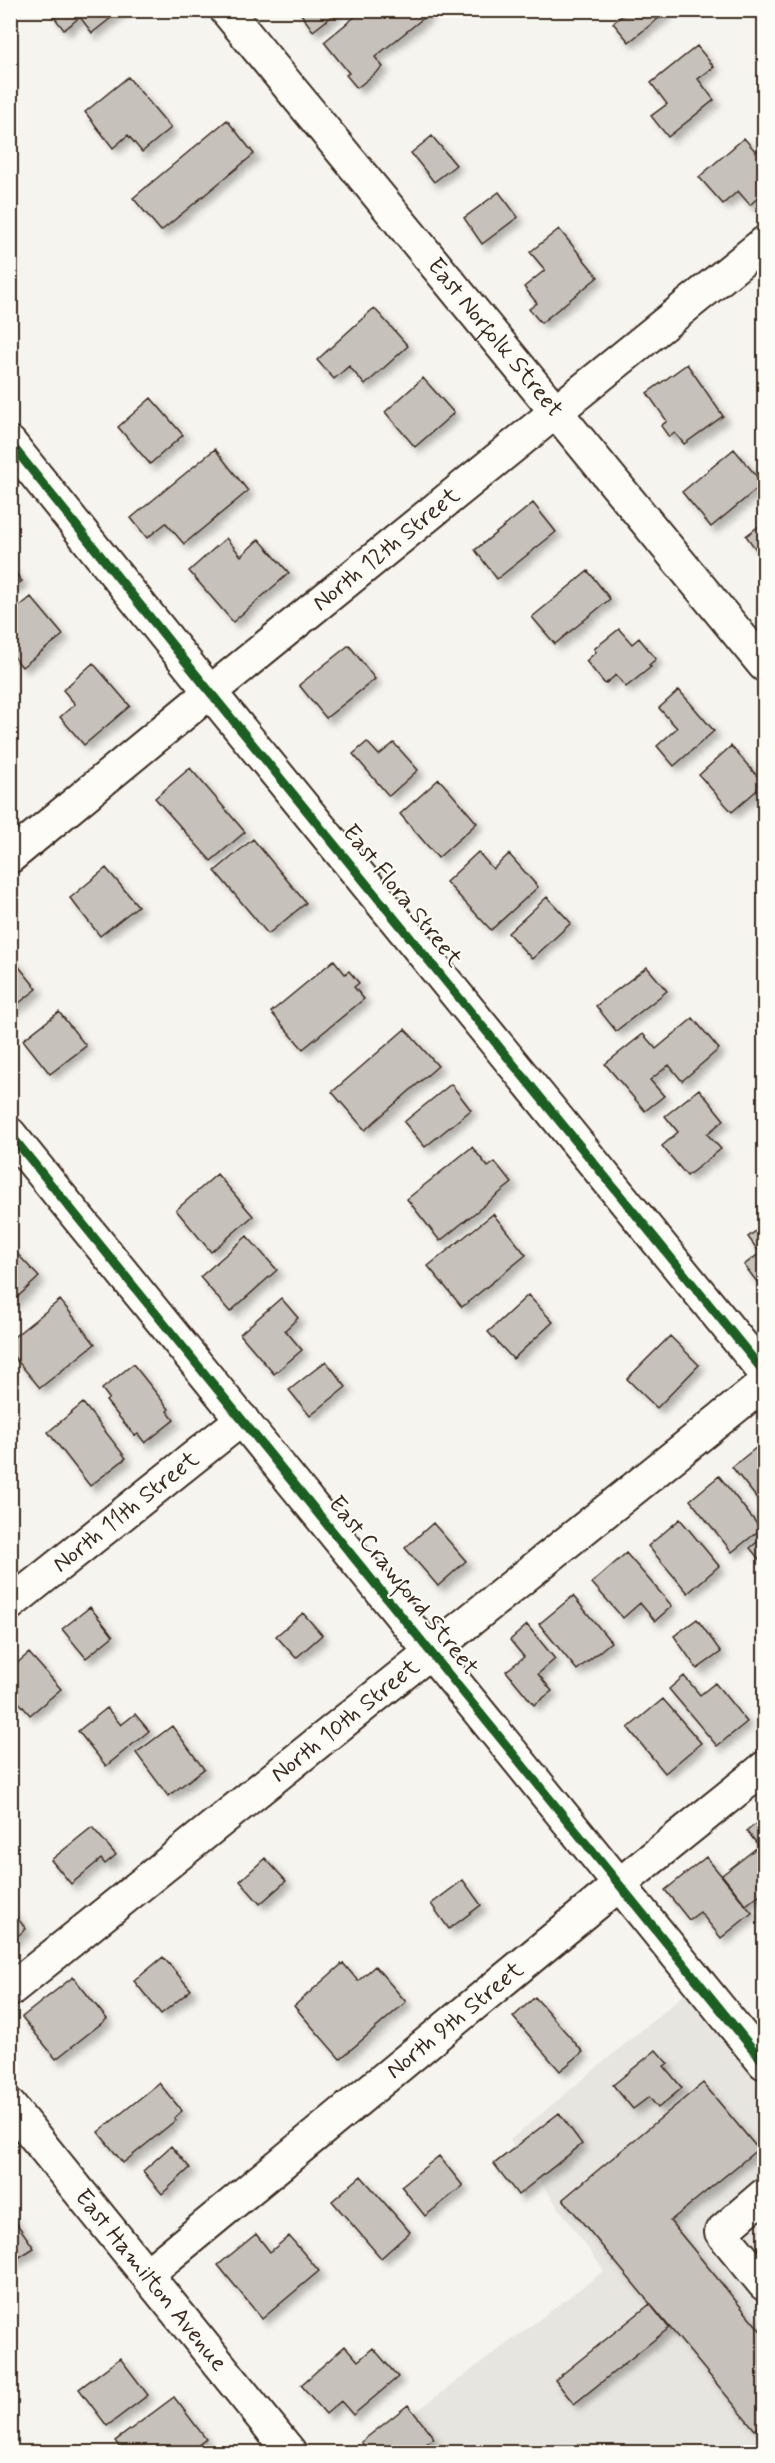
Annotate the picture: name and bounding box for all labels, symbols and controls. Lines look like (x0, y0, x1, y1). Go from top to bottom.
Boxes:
street label: East Norfolk Street (420, 251, 570, 424)
street label: North 12th Street (306, 480, 466, 618)
street label: East Flora Street (335, 818, 469, 974)
street label: North 11th Street (46, 1444, 205, 1580)
street label: East Crawford Street (319, 1490, 485, 1684)
street label: North 10th Street (264, 1651, 426, 1790)
street label: North 9th Street (380, 1954, 530, 2086)
street label: East Hamilton Avenue (68, 2183, 234, 2378)

